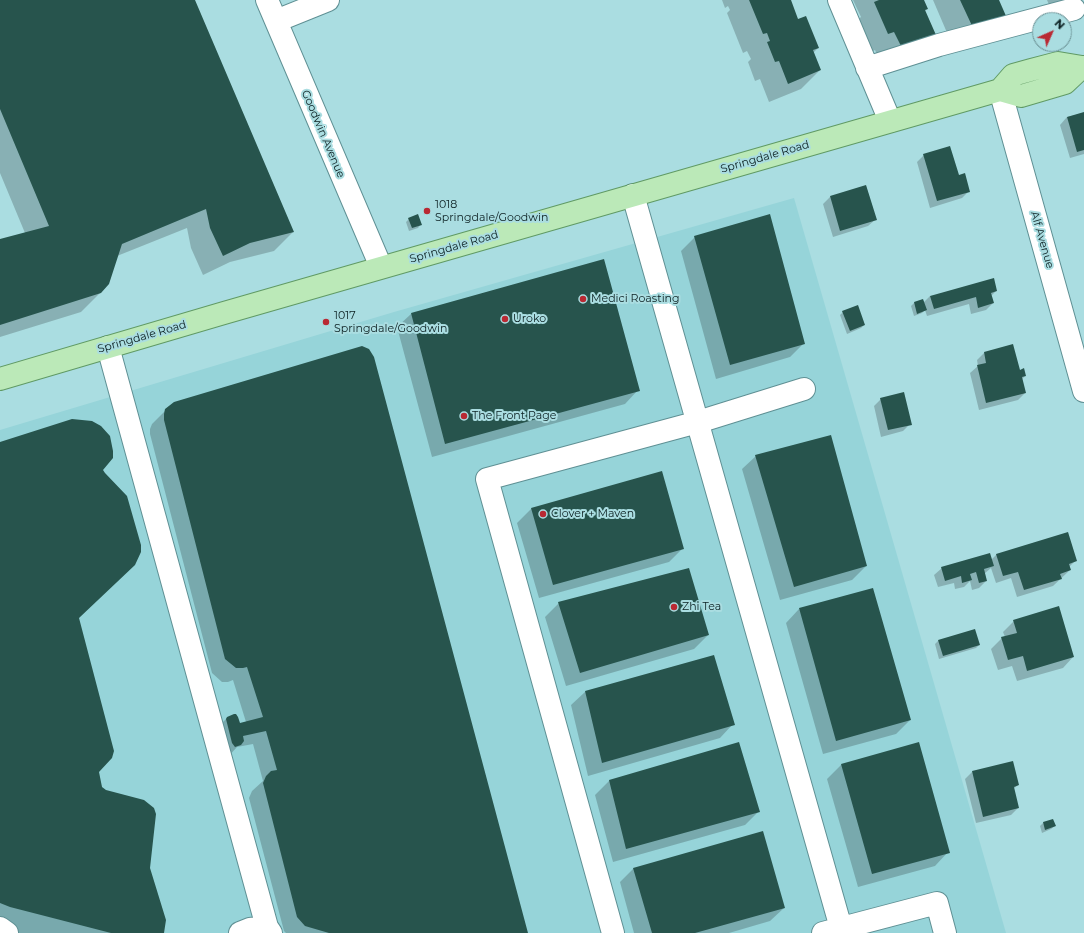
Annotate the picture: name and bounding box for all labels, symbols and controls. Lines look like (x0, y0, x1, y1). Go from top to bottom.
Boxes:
north arrow (1032, 12, 1072, 52)
text: N (1052, 16, 1068, 32)
street label: Goodwin Avenue (299, 88, 347, 180)
street label: Springdale Road (719, 138, 811, 176)
place label: 1018 Springdale/Goodwin (435, 198, 548, 224)
marker: 1018 Springdale/Goodwin (422, 206, 432, 216)
street label: Alf Avenue (1028, 210, 1056, 270)
street label: Springdale Road (408, 228, 500, 266)
place label: Medici Roasting (591, 292, 680, 306)
marker: Medici Roasting (578, 294, 588, 304)
place label: 1017 Springdale/Goodwin (334, 309, 447, 335)
place label: Uroko (513, 312, 546, 326)
marker: Uroko (500, 314, 510, 324)
marker: 1017 Springdale/Goodwin (321, 317, 331, 327)
street label: Springdale Road (96, 318, 188, 356)
place label: The Front Page (472, 409, 556, 423)
marker: The Front Page (459, 411, 469, 421)
place label: Clover + Maven (551, 507, 634, 521)
marker: Clover + Maven (538, 509, 548, 519)
place label: Zhi Tea (682, 600, 721, 614)
marker: Zhi Tea (669, 602, 679, 612)

